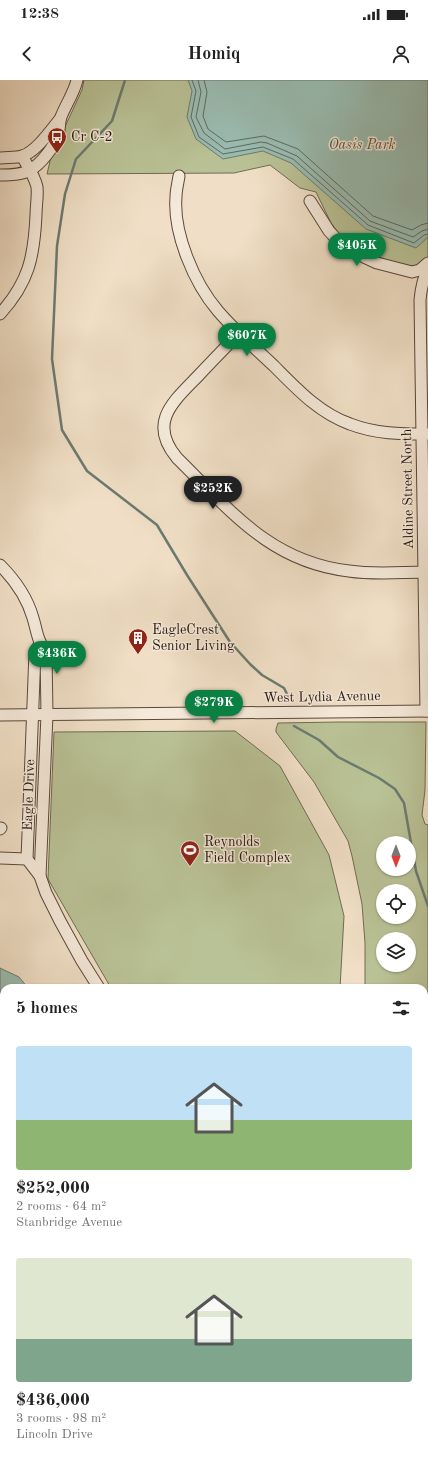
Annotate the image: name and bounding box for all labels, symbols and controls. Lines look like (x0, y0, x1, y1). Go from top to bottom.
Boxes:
text: 12:38 (20, 7, 59, 22)
icon: back (16, 43, 38, 65)
icon: person (390, 43, 412, 65)
text: Homiq (187, 45, 241, 63)
bus stop icon: Cr C-2 (46, 126, 68, 154)
place label: Cr C-2 (71, 130, 113, 144)
park label: Oasis Park (329, 138, 395, 152)
pin: $405K (329, 233, 385, 267)
text: $405K (337, 239, 377, 252)
pin: $607K (219, 323, 275, 357)
text: $607K (227, 329, 267, 342)
street label: Aldine Street North (400, 428, 416, 549)
pin: $252K (185, 476, 241, 510)
text: $252K (193, 482, 233, 495)
place label: EagleCrest Senior Living (152, 623, 235, 653)
building icon: EagleCrest Senior Living (127, 627, 149, 655)
pin: $436K (29, 641, 85, 675)
text: $436K (37, 647, 77, 660)
street label: West Lydia Avenue (263, 689, 381, 705)
pin: $279K (186, 690, 242, 724)
text: $279K (194, 696, 234, 709)
street label: Eagle Drive (21, 759, 37, 831)
place label: Reynolds Field Complex (204, 835, 291, 865)
north arrow (376, 836, 416, 876)
map controls (376, 836, 416, 972)
sports icon: Reynolds Field Complex (179, 839, 201, 867)
button: locate (376, 884, 416, 924)
button: layers (376, 932, 416, 972)
icon: filters (390, 997, 412, 1019)
text: 5 homes (16, 1000, 78, 1017)
icon: home (178, 1072, 250, 1144)
text: $252,000 (16, 1180, 90, 1197)
text: 2 rooms · 64 m² (16, 1200, 106, 1213)
text: Stanbridge Avenue (16, 1216, 122, 1229)
icon: home (178, 1284, 250, 1356)
text: $436,000 (16, 1392, 90, 1409)
text: 3 rooms · 98 m² (16, 1412, 106, 1425)
text: Lincoln Drive (16, 1428, 93, 1441)

